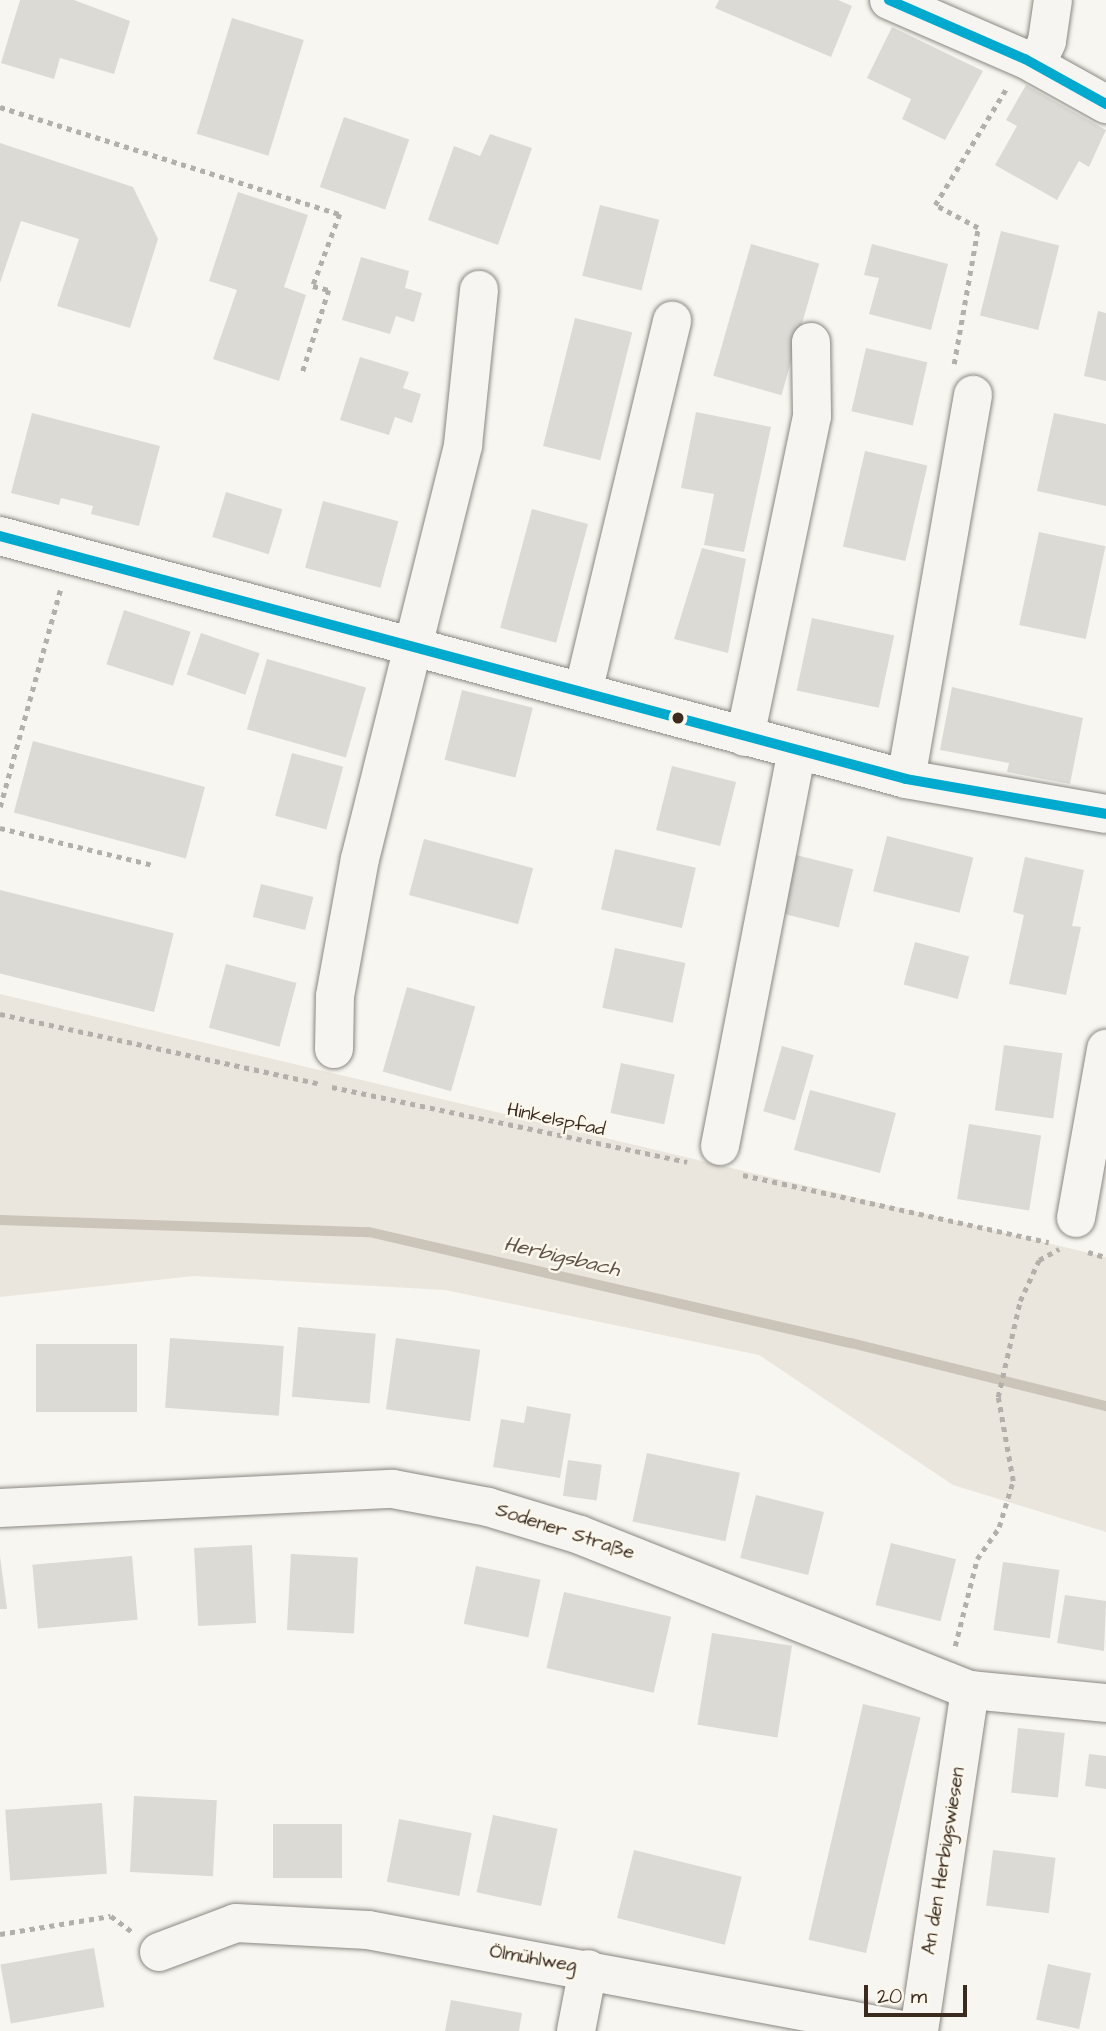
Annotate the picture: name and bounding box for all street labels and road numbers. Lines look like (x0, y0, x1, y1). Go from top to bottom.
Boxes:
street label: Hinkelspfad (505, 1098, 607, 1142)
street label: Sodener Straße (493, 1499, 637, 1565)
street label: An den Herbigswiesen (918, 1766, 970, 1956)
street label: Ölmühlweg (488, 1940, 578, 1978)

